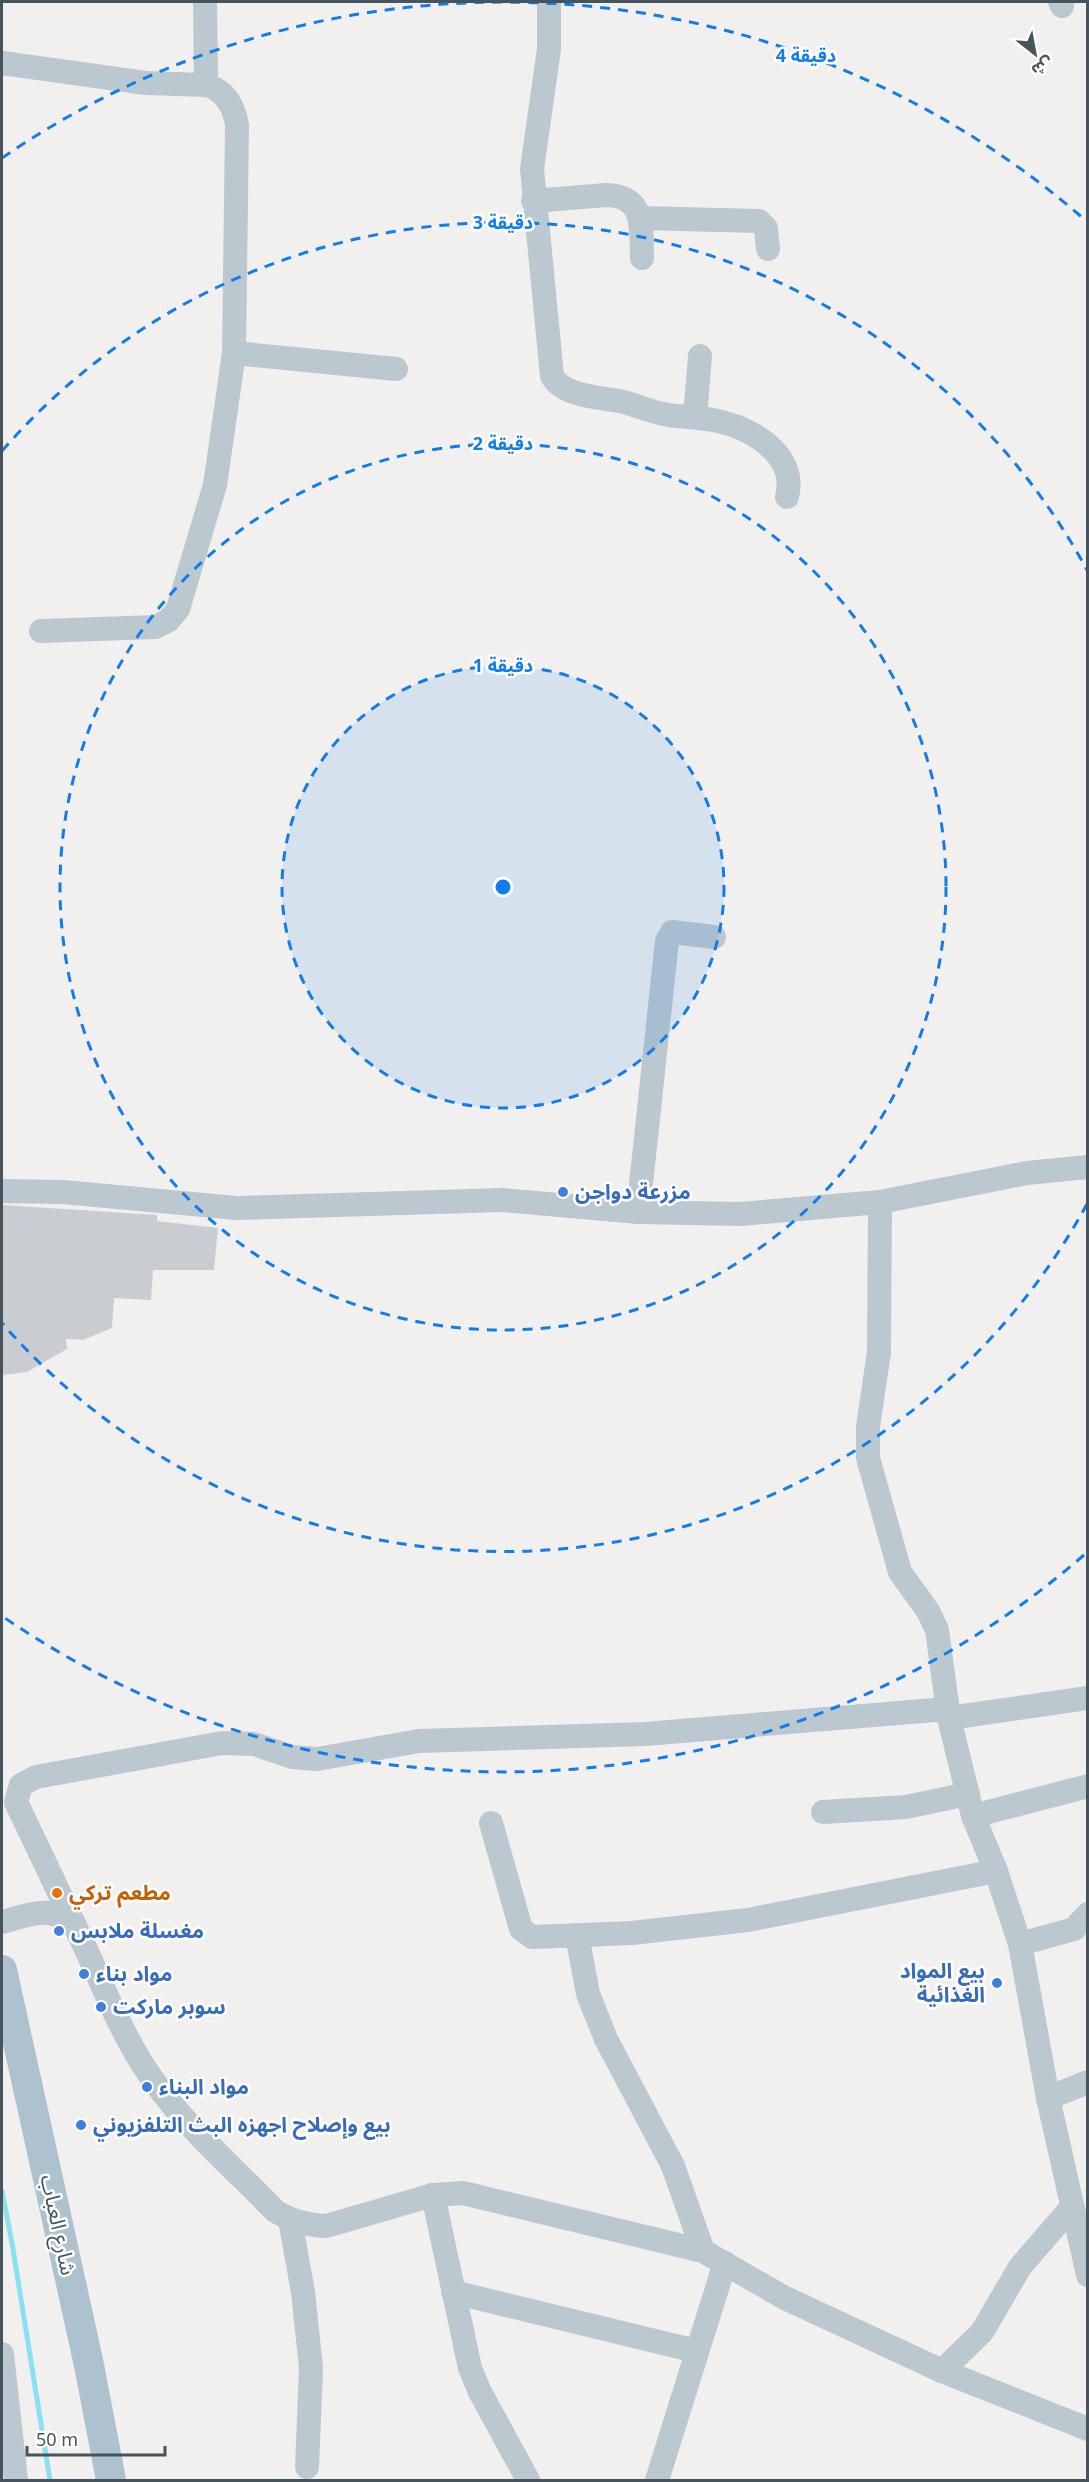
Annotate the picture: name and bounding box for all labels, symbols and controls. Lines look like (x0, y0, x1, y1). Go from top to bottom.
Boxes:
north arrow (1005, 24, 1065, 84)
text: 4 دقيقة (776, 43, 836, 67)
text: ش (1028, 52, 1058, 82)
text: 3 دقيقة (473, 210, 533, 234)
text: 2 دقيقة (473, 431, 533, 455)
text: 1 دقيقة (473, 653, 533, 677)
centre of rings (493, 877, 513, 897)
place label: مزرعة دواجن (575, 1177, 691, 1205)
marker: مزرعة دواجن (556, 1185, 570, 1199)
place label: مطعم تركي (69, 1878, 171, 1910)
marker: مطعم تركي (50, 1886, 64, 1900)
place label: مغسلة ملابس (71, 1916, 204, 1944)
marker: مغسلة ملابس (52, 1924, 66, 1938)
place label: بيع المواد الغذائية (900, 1956, 985, 2008)
place label: مواد بناء (96, 1959, 173, 1987)
marker: مواد بناء (77, 1967, 91, 1981)
marker: بيع المواد الغذائية (990, 1976, 1004, 1990)
place label: سوبر ماركت (113, 1992, 226, 2020)
marker: سوبر ماركت (94, 2000, 108, 2014)
place label: مواد البناء (159, 2072, 249, 2100)
marker: مواد البناء (140, 2080, 154, 2094)
place label: بيع وإصلاح اجهزه البث التلفزيوني (93, 2110, 391, 2142)
marker: بيع وإصلاح اجهزه البث التلفزيوني (74, 2118, 88, 2132)
street label: شارع العباب (33, 2172, 83, 2278)
scale bar (27, 2419, 165, 2457)
text: 50 m (36, 2427, 78, 2451)

